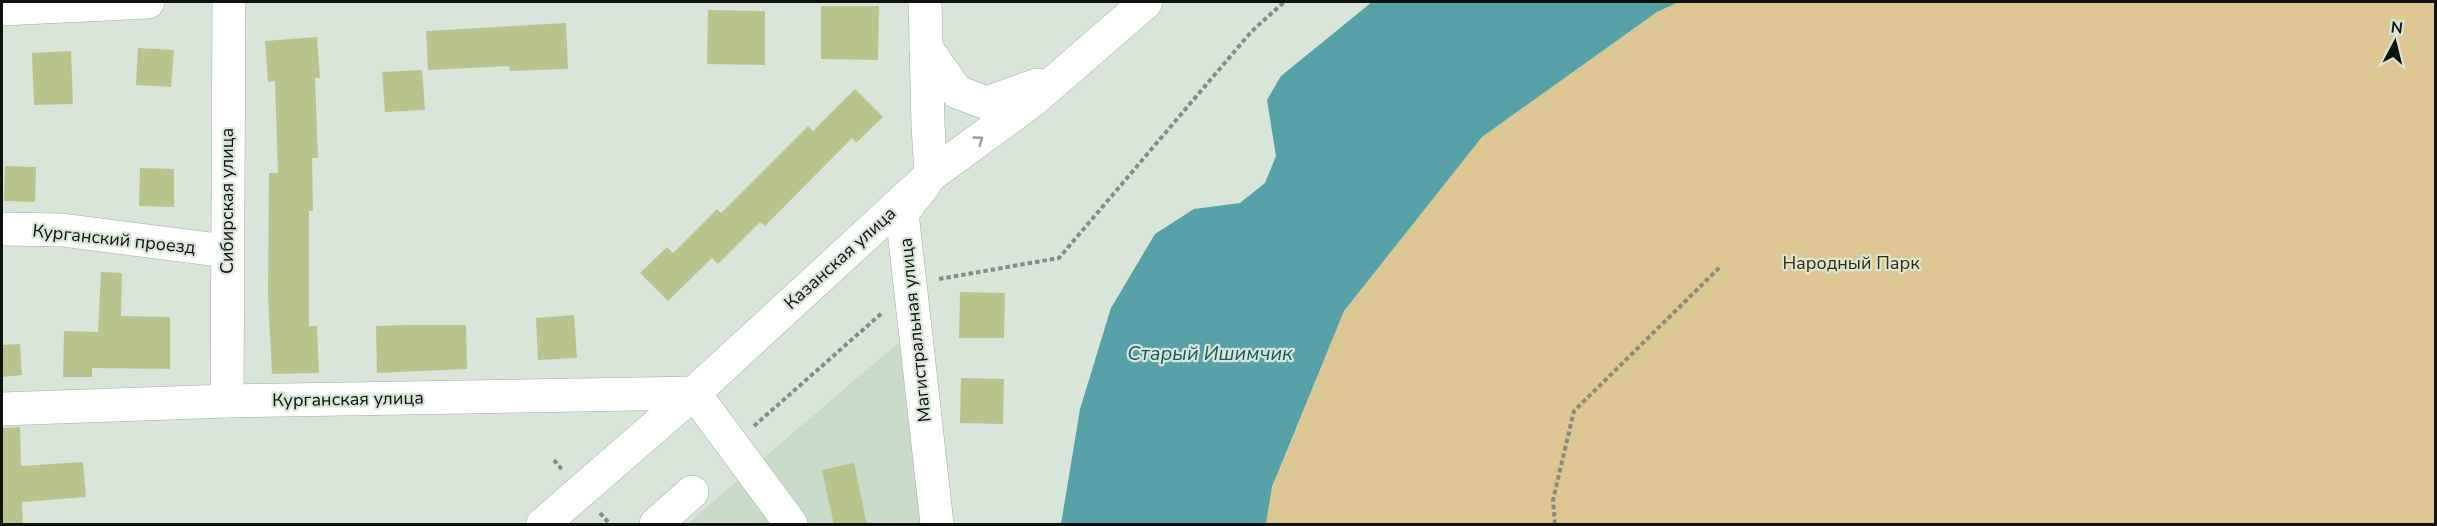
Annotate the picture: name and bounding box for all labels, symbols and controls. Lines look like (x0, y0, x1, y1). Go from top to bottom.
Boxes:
north arrow (2365, 12, 2425, 72)
text: N (2389, 16, 2404, 40)
street label: Сибирская улица (215, 128, 239, 274)
one-way arrow (972, 137, 983, 148)
street label: Казанская улица (779, 201, 901, 315)
street label: Курганский проезд (31, 219, 197, 260)
street label: Магистральная улица (893, 237, 937, 423)
park label: Народный Парк (1782, 251, 1920, 275)
water label: Старый Ишимчик (1127, 340, 1293, 367)
street label: Курганская улица (272, 386, 424, 412)

